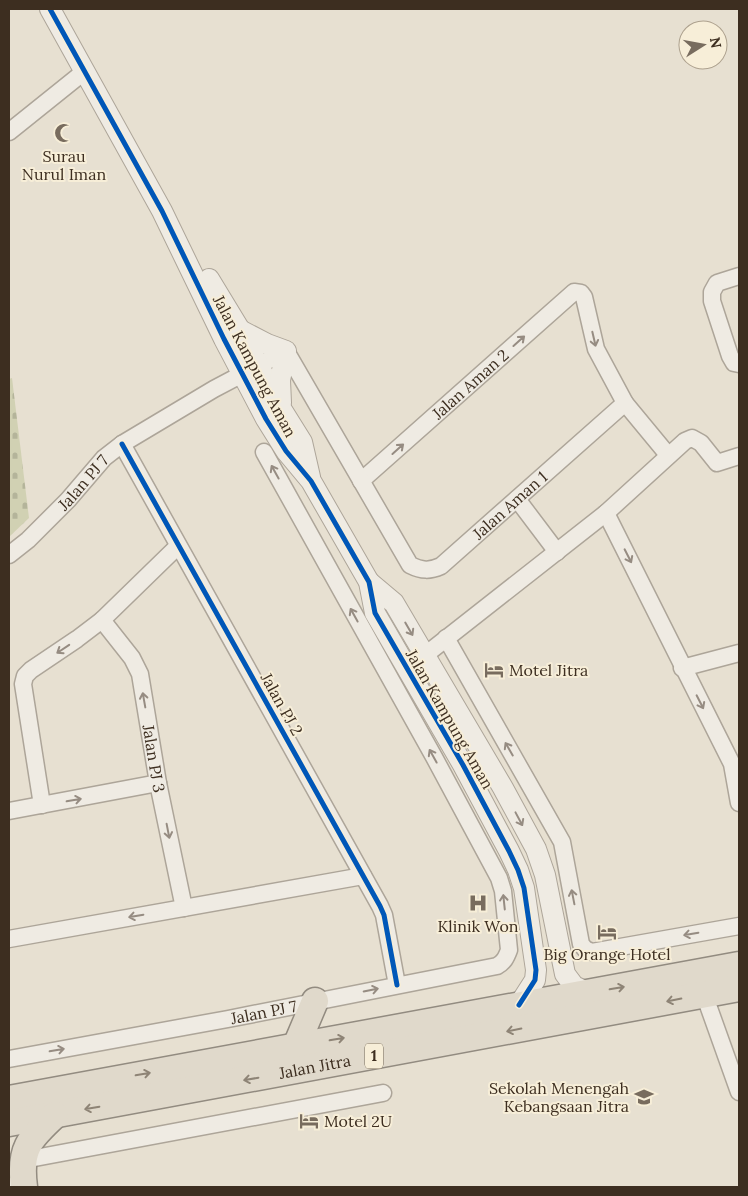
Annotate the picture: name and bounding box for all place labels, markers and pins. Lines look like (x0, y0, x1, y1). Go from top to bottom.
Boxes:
mosque icon: Surau Nurul Iman (53, 122, 75, 144)
place label: Surau Nurul Iman (22, 146, 106, 184)
hotel icon: Motel Jitra (483, 659, 505, 681)
place label: Motel Jitra (509, 660, 588, 680)
hospital icon: Klinik Won (467, 892, 489, 914)
place label: Klinik Won (437, 916, 519, 936)
hotel icon: Big Orange Hotel (596, 921, 618, 943)
place label: Big Orange Hotel (543, 944, 671, 964)
place label: Sekolah Menengah Kebangsaan Jitra (489, 1078, 629, 1116)
school or university icon: Sekolah Menengah Kebangsaan Jitra (633, 1086, 655, 1108)
hotel icon: Motel 2U (298, 1110, 320, 1132)
place label: Motel 2U (324, 1111, 392, 1131)

